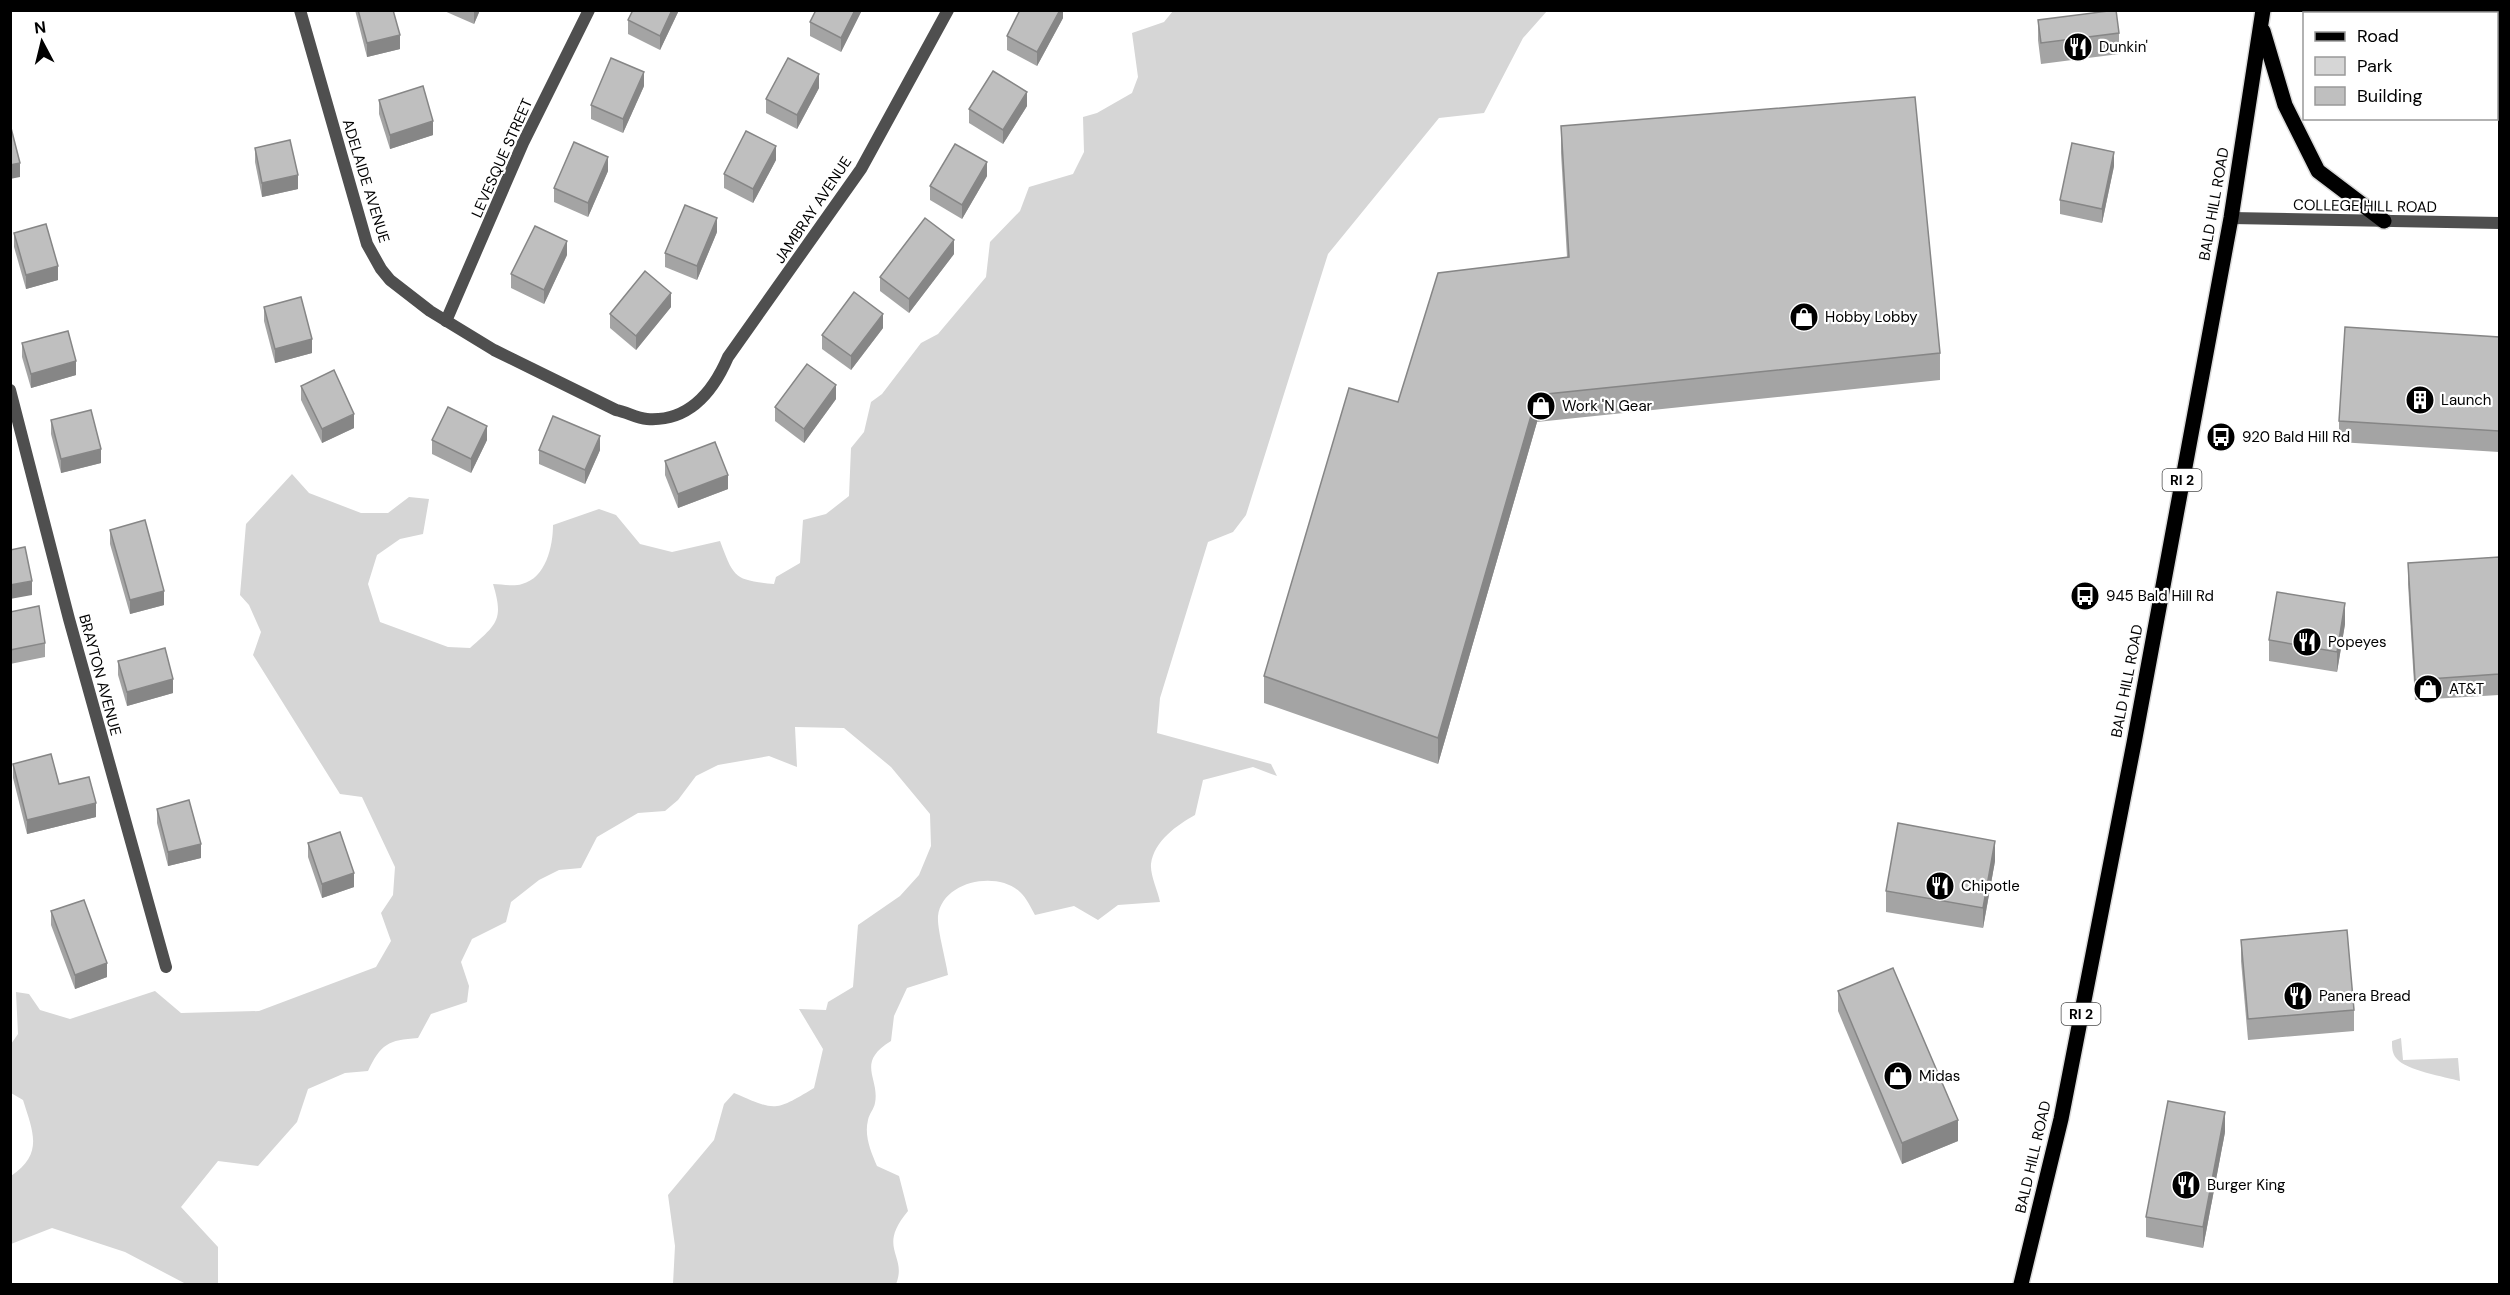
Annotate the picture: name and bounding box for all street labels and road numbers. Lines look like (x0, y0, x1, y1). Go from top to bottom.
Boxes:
street label: LEVESQUE STREET (467, 95, 537, 221)
street label: ADELAIDE AVENUE (338, 117, 394, 245)
street label: BALD HILL ROAD (2194, 146, 2234, 262)
street label: JAMBRAY AVENUE (770, 153, 856, 267)
street label: COLLEGE HILL ROAD (2293, 195, 2437, 217)
road number: RI 2 (2162, 469, 2202, 491)
street label: BRAYTON AVENUE (74, 612, 126, 738)
street label: BALD HILL ROAD (2106, 623, 2148, 739)
road number: RI 2 (2062, 1003, 2100, 1025)
street label: BALD HILL ROAD (2010, 1099, 2056, 1215)

